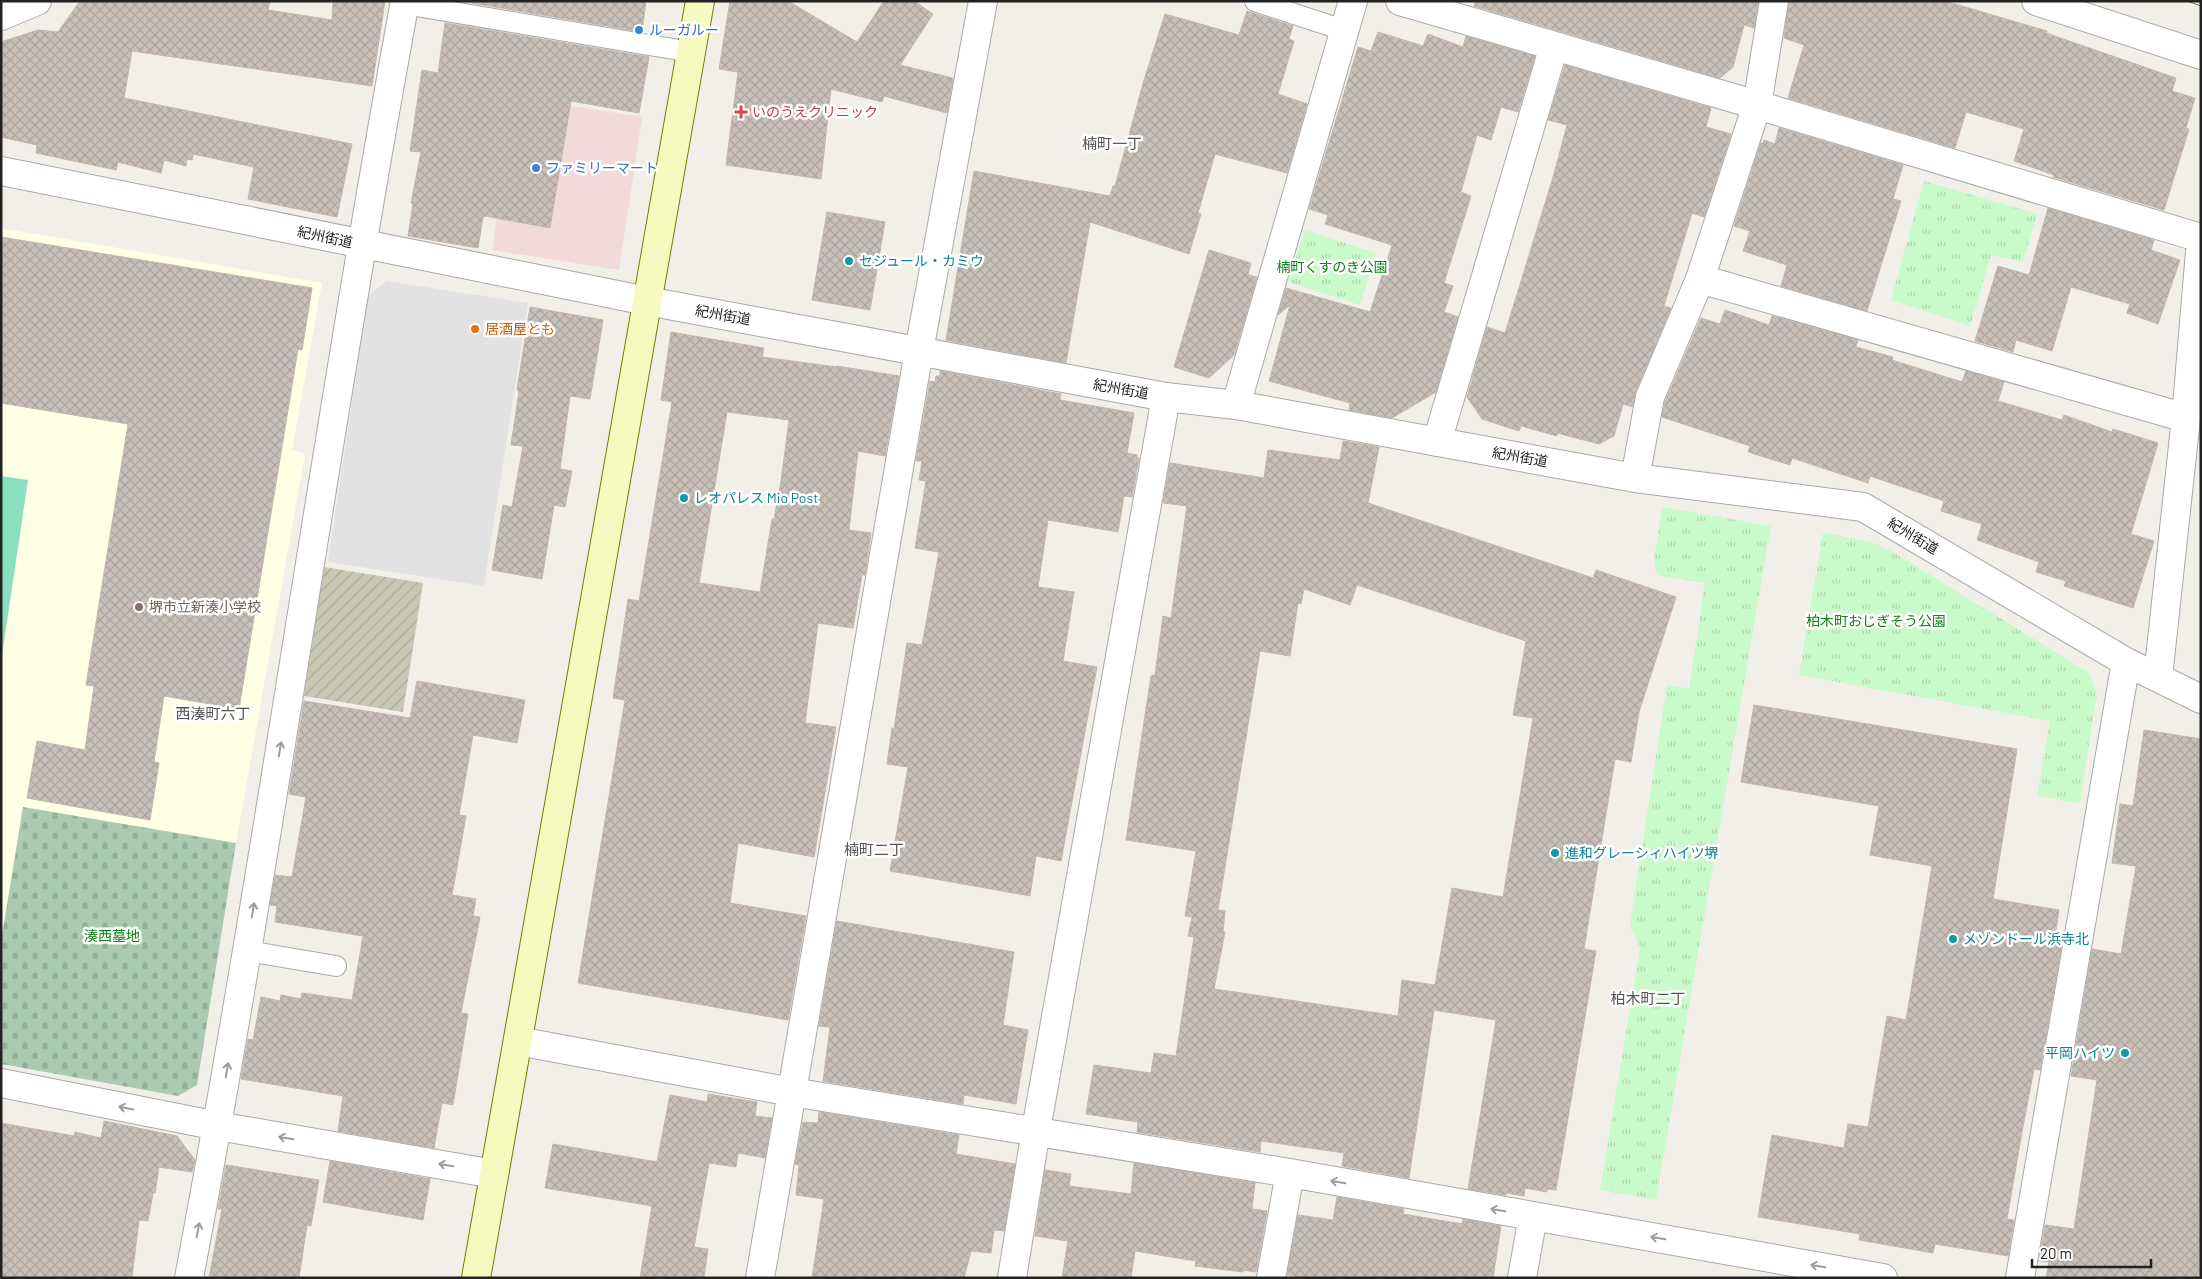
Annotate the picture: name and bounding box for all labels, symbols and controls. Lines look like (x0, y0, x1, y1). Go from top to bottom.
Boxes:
place label: ルーガルー (649, 21, 719, 38)
marker: ルーガルー (633, 24, 645, 36)
place label: いのうえクリニック (752, 103, 878, 120)
marker: いのうえクリニック (734, 105, 748, 119)
district label: 楠町一丁 (1082, 134, 1142, 152)
place label: ファミリーマート (546, 159, 658, 176)
marker: ファミリーマート (530, 162, 542, 174)
street label: 紀州街道 (296, 222, 354, 251)
place label: セジュール・カミウ (859, 252, 984, 269)
marker: セジュール・カミウ (843, 255, 855, 267)
park label: 楠町くすのき公園 (1276, 258, 1388, 275)
street label: 紀州街道 (694, 301, 752, 328)
place label: 居酒屋とも (485, 320, 555, 337)
marker: 居酒屋とも (469, 323, 481, 335)
street label: 紀州街道 (1092, 375, 1150, 402)
street label: 紀州街道 (1491, 443, 1549, 470)
place label: レオパレス Mio Post (694, 489, 818, 506)
marker: レオパレス Mio Post (678, 492, 690, 504)
street label: 紀州街道 (1885, 514, 1942, 557)
place label: 堺市立新湊小学校 (149, 598, 261, 615)
marker: 堺市立新湊小学校 (133, 601, 145, 613)
park label: 柏木町おじぎそう公園 (1806, 612, 1946, 629)
district label: 西湊町六丁 (175, 704, 251, 722)
one-way arrow (275, 742, 285, 758)
district label: 楠町二丁 (844, 840, 904, 858)
place label: 進和グレーシィハイツ堺 (1565, 844, 1718, 861)
marker: 進和グレーシィハイツ堺 (1549, 847, 1561, 859)
one-way arrow (249, 902, 259, 918)
park label: 湊西墓地 (84, 927, 140, 944)
place label: メゾンドール浜寺北 (1963, 930, 2089, 947)
marker: メゾンドール浜寺北 (1947, 933, 1959, 945)
district label: 柏木町二丁 (1610, 989, 1686, 1007)
place label: 平岡ハイツ (2045, 1044, 2115, 1061)
marker: 平岡ハイツ (2119, 1047, 2131, 1059)
one-way arrow (222, 1062, 232, 1078)
one-way arrow (119, 1102, 135, 1112)
one-way arrow (278, 1132, 294, 1142)
one-way arrow (439, 1160, 455, 1170)
one-way arrow (1330, 1176, 1346, 1186)
one-way arrow (1490, 1204, 1506, 1214)
one-way arrow (193, 1222, 203, 1238)
one-way arrow (1650, 1233, 1666, 1243)
scale bar (2032, 1236, 2151, 1268)
text: 20 m (2040, 1244, 2072, 1262)
one-way arrow (1810, 1261, 1826, 1271)

